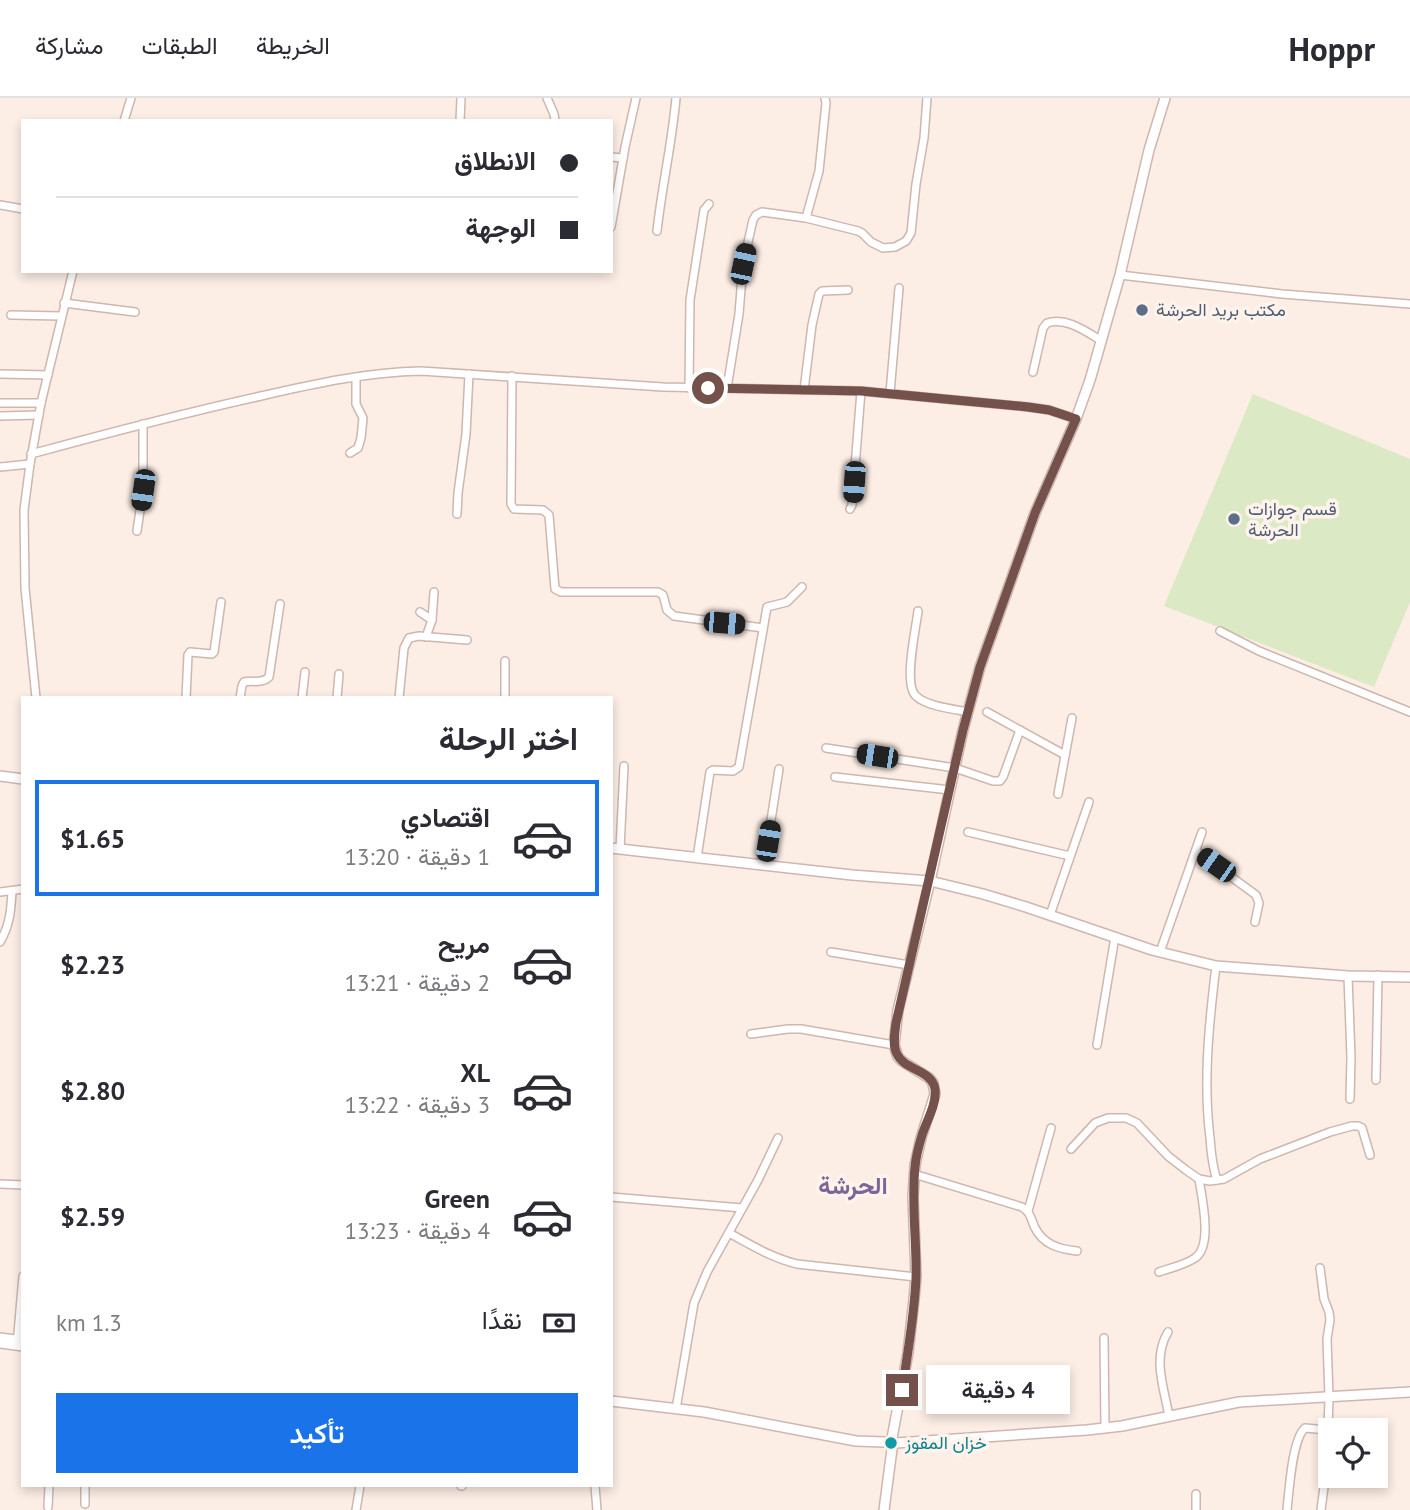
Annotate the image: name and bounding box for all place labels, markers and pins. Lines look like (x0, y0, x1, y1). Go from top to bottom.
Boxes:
place label: مكتب بريد الحرشة (1156, 298, 1286, 321)
marker: مكتب بريد الحرشة (1134, 302, 1150, 318)
place label: قسم جوازات الحرشة (1248, 497, 1337, 541)
marker: قسم جوازات الحرشة (1226, 511, 1242, 527)
place label: خزان المقوز (904, 1431, 987, 1454)
marker: خزان المقوز (883, 1435, 899, 1451)

